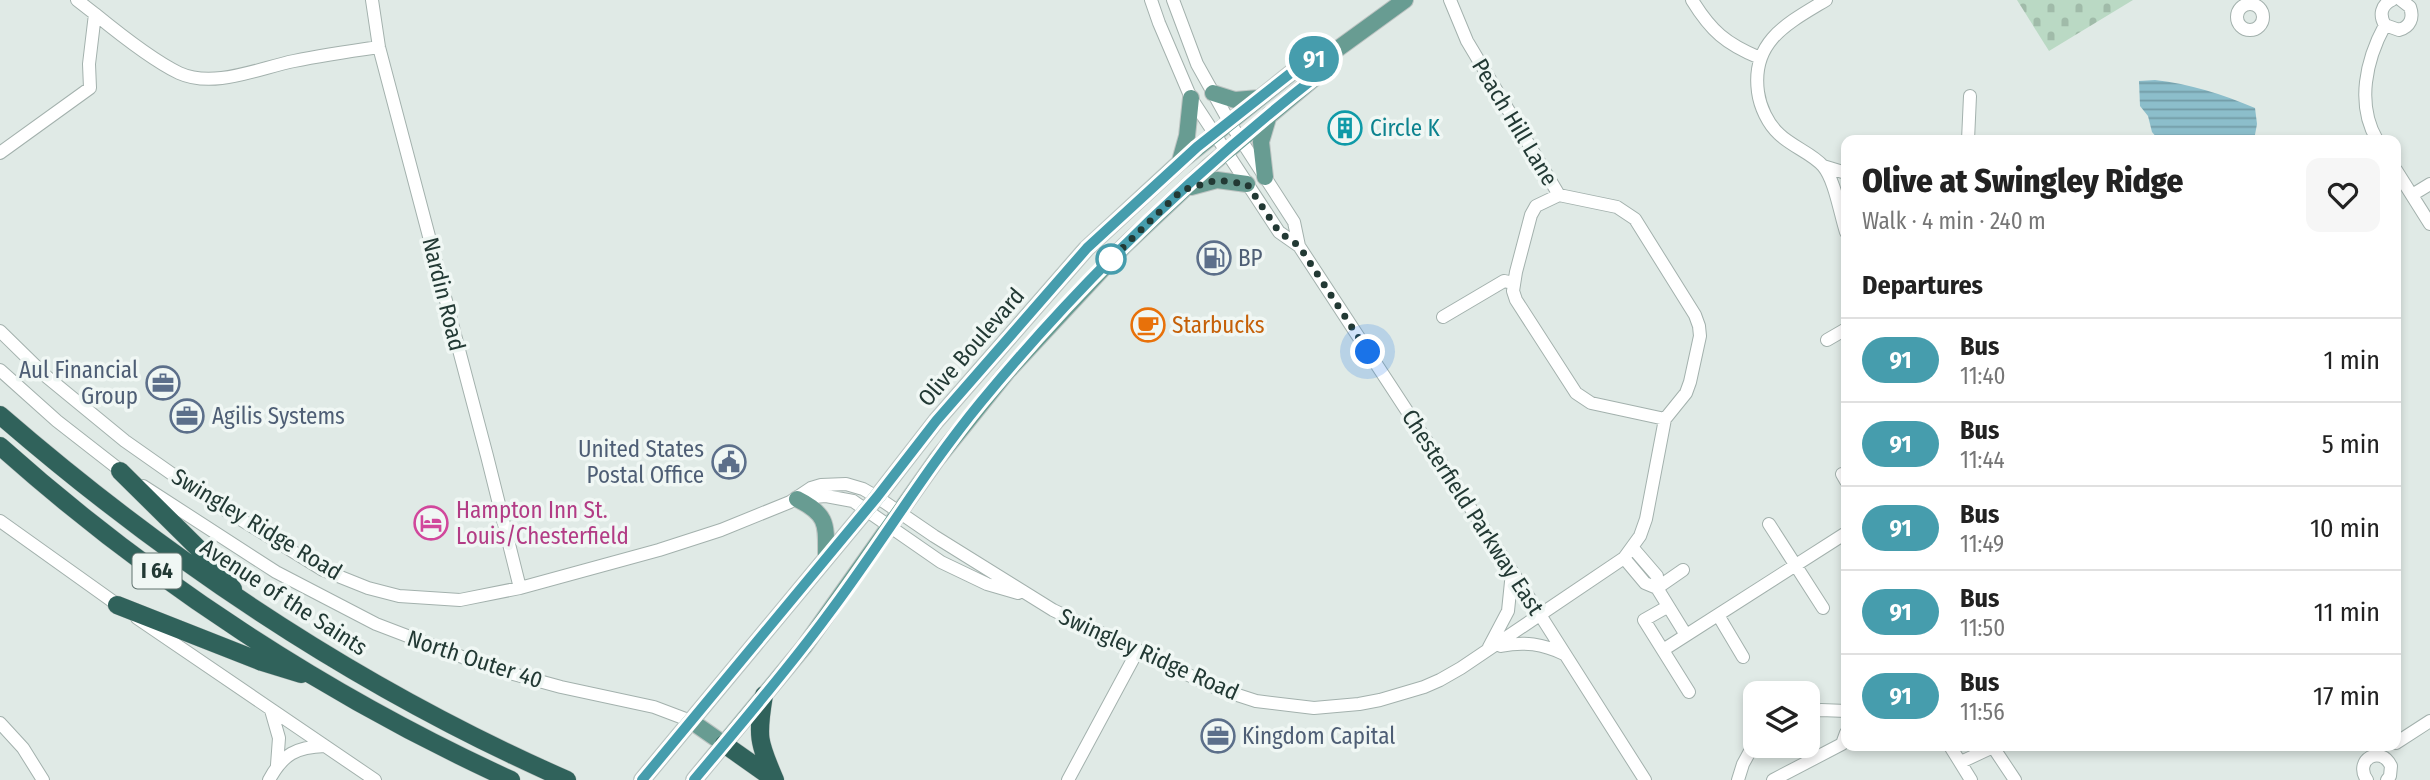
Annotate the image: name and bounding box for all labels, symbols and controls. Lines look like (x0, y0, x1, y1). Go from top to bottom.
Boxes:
line badge: 91 (1282, 36, 1346, 82)
text: 91 (1303, 45, 1325, 73)
street label: Peach Hill Lane (1466, 53, 1564, 191)
building icon: Circle K (1326, 109, 1364, 147)
place label: Circle K (1370, 114, 1440, 142)
button: heart (2306, 158, 2380, 232)
text: Olive at Swingley Ridge (1862, 161, 2183, 201)
text: Walk · 4 min · 240 m (1862, 207, 2046, 235)
street label: Nardin Road (416, 234, 472, 354)
fuel station icon: BP (1195, 239, 1233, 277)
unlabelled marker (1096, 244, 1126, 274)
place label: BP (1238, 244, 1263, 272)
text: Departures (1862, 270, 1983, 301)
street label: Olive Boulevard (912, 282, 1030, 412)
cafe icon: Starbucks (1129, 306, 1167, 344)
place label: Starbucks (1172, 311, 1265, 339)
text: Bus (1960, 331, 1999, 362)
your location (1350, 334, 1385, 369)
text: 1 min (2324, 345, 2380, 376)
text: 91 (1889, 346, 1912, 374)
place label: Aul Financial Group (19, 356, 138, 410)
text: 11:40 (1960, 362, 2006, 390)
office icon: Aul Financial Group (144, 364, 182, 402)
office icon: Agilis Systems (168, 397, 206, 435)
place label: Agilis Systems (212, 402, 345, 430)
street label: Chesterfield Parkway East (1396, 404, 1550, 620)
text: Bus (1960, 415, 1999, 446)
text: 5 min (2322, 429, 2380, 460)
text: 91 (1889, 430, 1912, 458)
place label: United States Postal Office (578, 435, 704, 489)
public building icon: United States Postal Office (710, 443, 748, 481)
text: 11:44 (1960, 446, 2005, 474)
street label: Swingley Ridge Road (167, 462, 347, 586)
place label: Hampton Inn St. Louis/Chesterfield (456, 496, 629, 550)
text: Bus (1960, 499, 1999, 530)
hotel icon: Hampton Inn St. Louis/Chesterfield (412, 504, 450, 542)
text: 10 min (2310, 513, 2380, 544)
text: 91 (1889, 514, 1912, 542)
text: 11:49 (1960, 530, 2004, 558)
street label: Avenue of the Saints (195, 533, 373, 662)
road number: I 64 (132, 554, 182, 588)
text: Bus (1960, 583, 1999, 614)
text: 11 min (2314, 597, 2380, 628)
text: 91 (1889, 598, 1912, 626)
street label: Swingley Ridge Road (1055, 602, 1243, 706)
text: 11:50 (1960, 614, 2005, 642)
street label: North Outer 40 (404, 624, 546, 694)
text: Bus (1960, 667, 1999, 698)
map controls (1743, 681, 1820, 758)
button: layers (1743, 681, 1820, 758)
text: 17 min (2313, 681, 2380, 712)
text: 91 (1889, 682, 1912, 710)
text: 11:56 (1960, 698, 2005, 726)
office icon: Kingdom Capital (1199, 717, 1237, 755)
place label: Kingdom Capital (1242, 722, 1395, 750)

